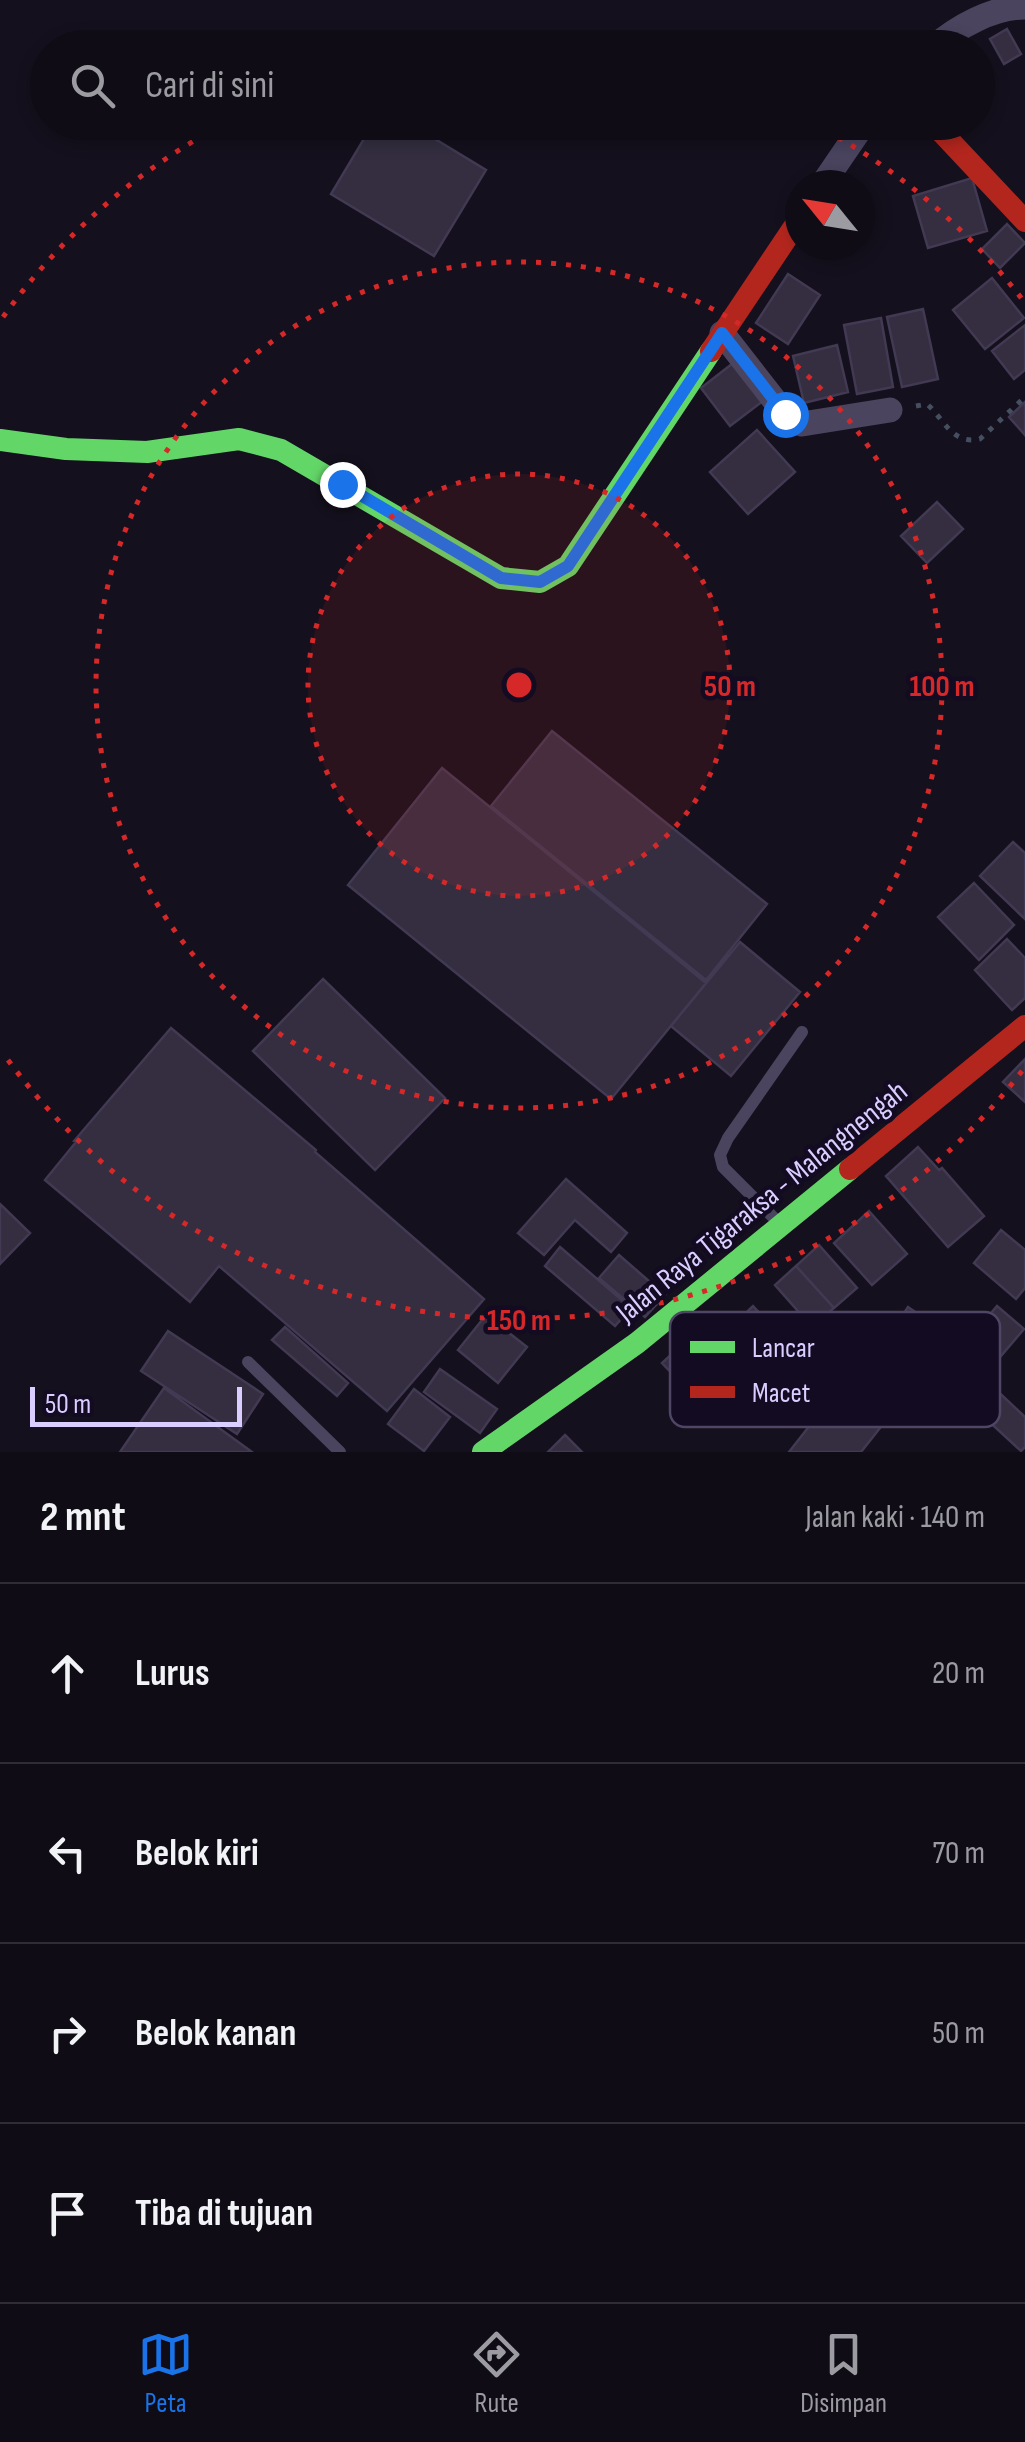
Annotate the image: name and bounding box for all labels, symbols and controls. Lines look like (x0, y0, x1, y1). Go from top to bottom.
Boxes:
search box (30, 30, 995, 140)
icon: search (65, 58, 120, 113)
text: Cari di sini (145, 63, 274, 108)
north arrow (785, 170, 875, 260)
route start (763, 392, 809, 438)
route end (320, 462, 366, 508)
centre of rings (501, 667, 537, 703)
text: 50 m (704, 669, 756, 705)
text: 100 m (910, 669, 974, 705)
street label: Jalan Raya Tigaraksa - Malangnengah (608, 1073, 915, 1331)
text: 150 m (487, 1303, 551, 1339)
legend (670, 1312, 1000, 1427)
text: Lancar (752, 1332, 815, 1365)
text: Macet (752, 1377, 810, 1410)
scale bar (30, 1382, 242, 1426)
text: 50 m (45, 1388, 91, 1421)
text: 2 mnt (40, 1492, 126, 1543)
text: Jalan kaki · 140 m (805, 1498, 985, 1537)
icon: ahead (40, 1646, 95, 1701)
text: Lurus (135, 1651, 209, 1696)
text: 20 m (932, 1654, 985, 1693)
icon: left (40, 1826, 95, 1881)
text: Belok kiri (135, 1831, 259, 1876)
text: 70 m (932, 1834, 985, 1873)
icon: right (40, 2006, 95, 2061)
text: Belok kanan (135, 2011, 296, 2056)
text: 50 m (932, 2014, 985, 2053)
icon: arrive (40, 2186, 95, 2241)
text: Tiba di tujuan (135, 2191, 313, 2236)
tab: Peta (138, 2327, 193, 2420)
tab: Rute (469, 2327, 524, 2420)
tab: Disimpan (800, 2327, 887, 2420)

